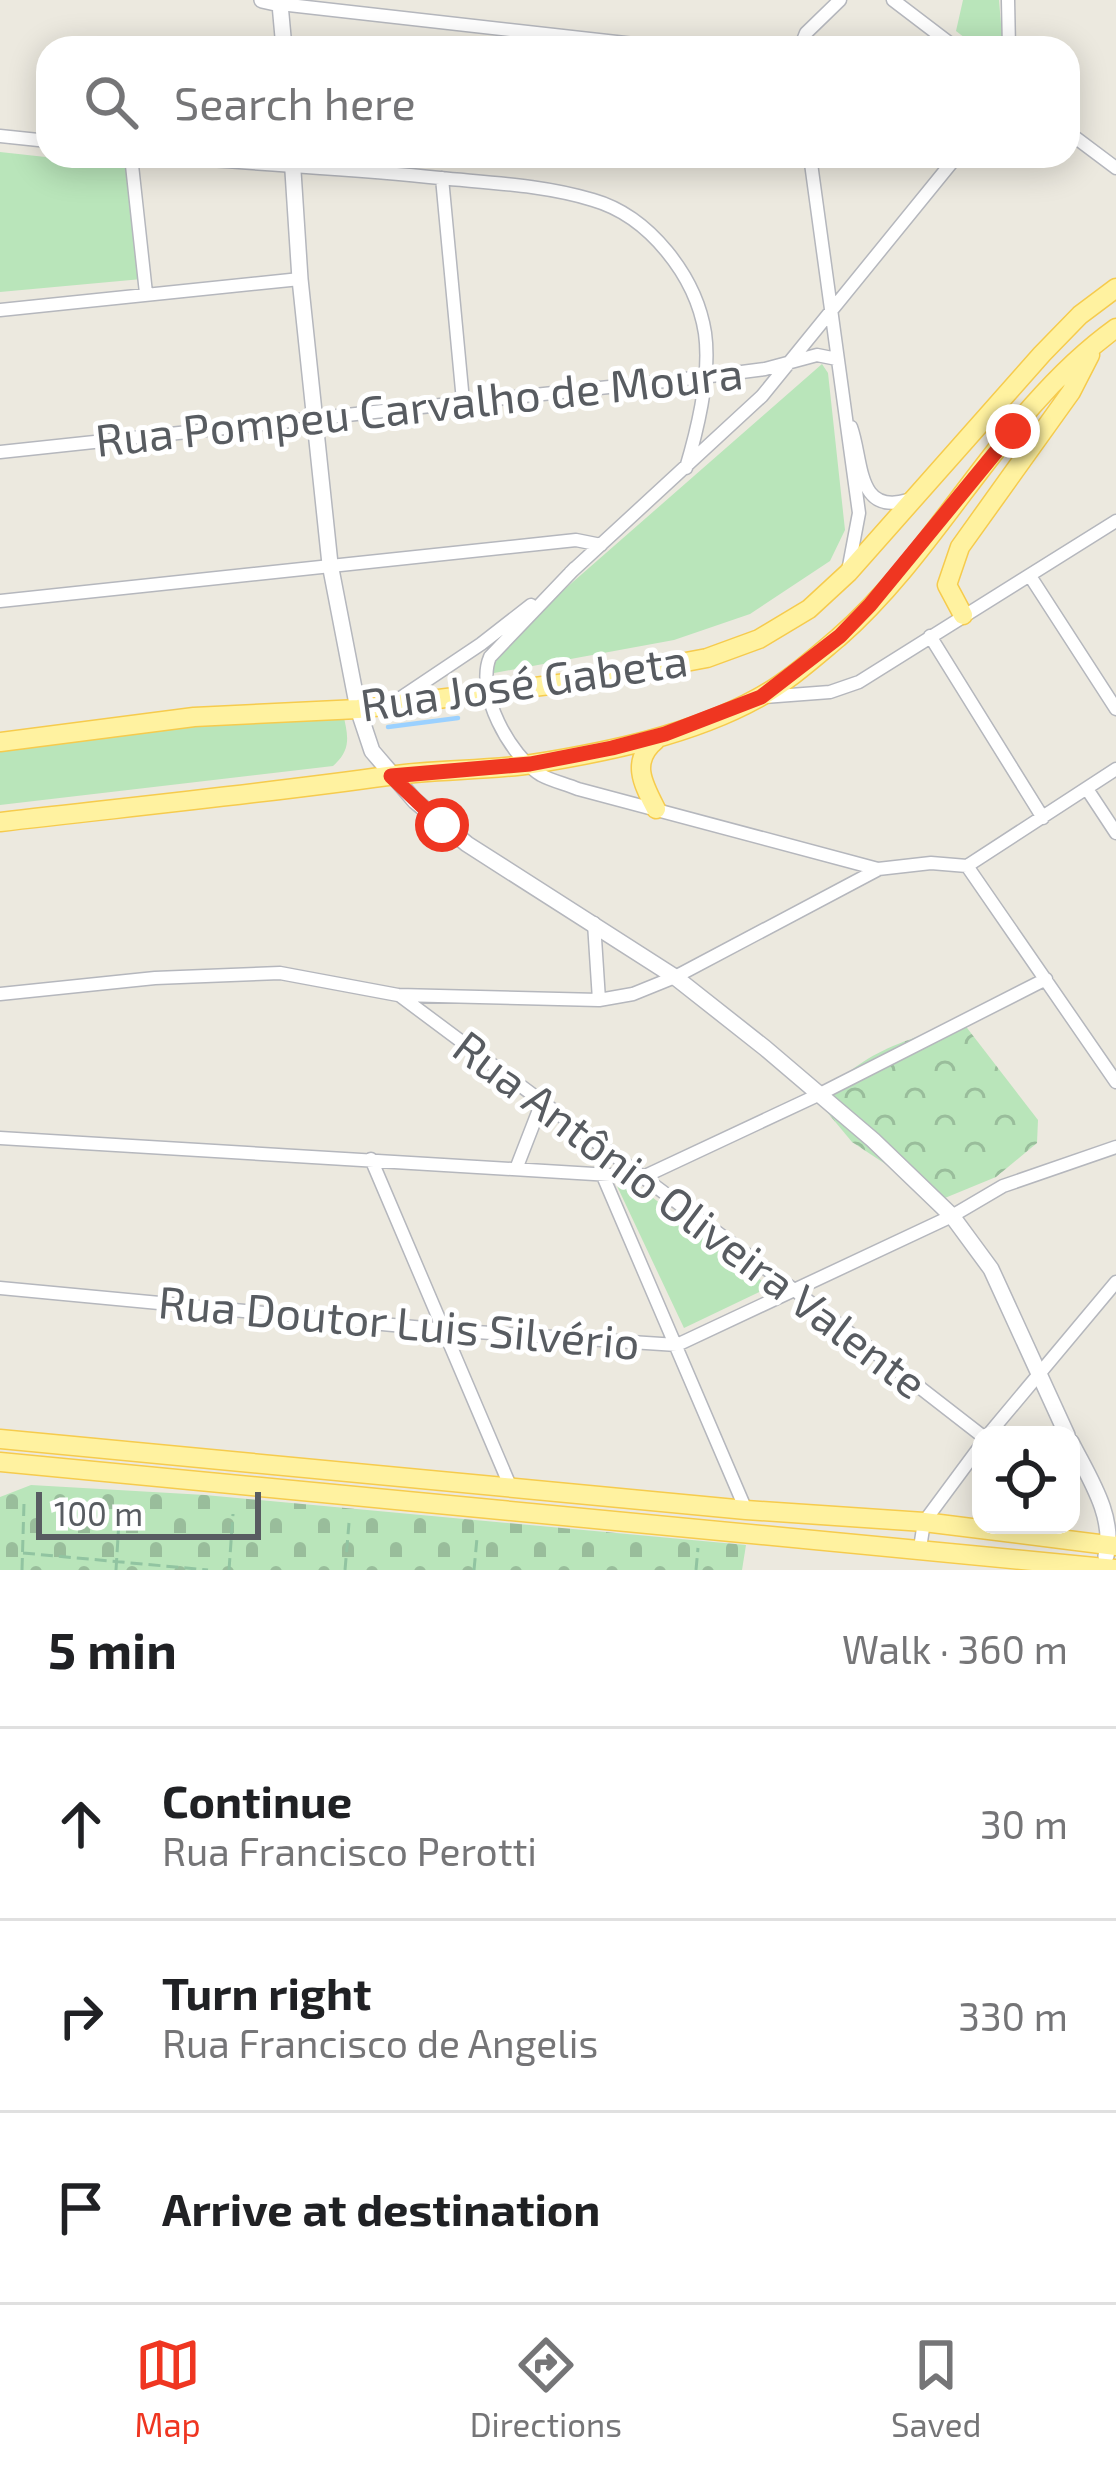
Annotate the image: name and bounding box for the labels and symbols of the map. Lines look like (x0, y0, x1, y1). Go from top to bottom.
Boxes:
street label: Rua Pompeu Carvalho de Moura (92, 344, 745, 466)
route end (986, 404, 1040, 458)
street label: Rua José Gabeta (357, 631, 691, 731)
route start (415, 798, 469, 852)
street label: Rua Antônio Oliveira Valente (444, 1018, 938, 1409)
street label: Rua Doutor Luis Silvério (156, 1273, 642, 1369)
scale bar (36, 1486, 261, 1539)

